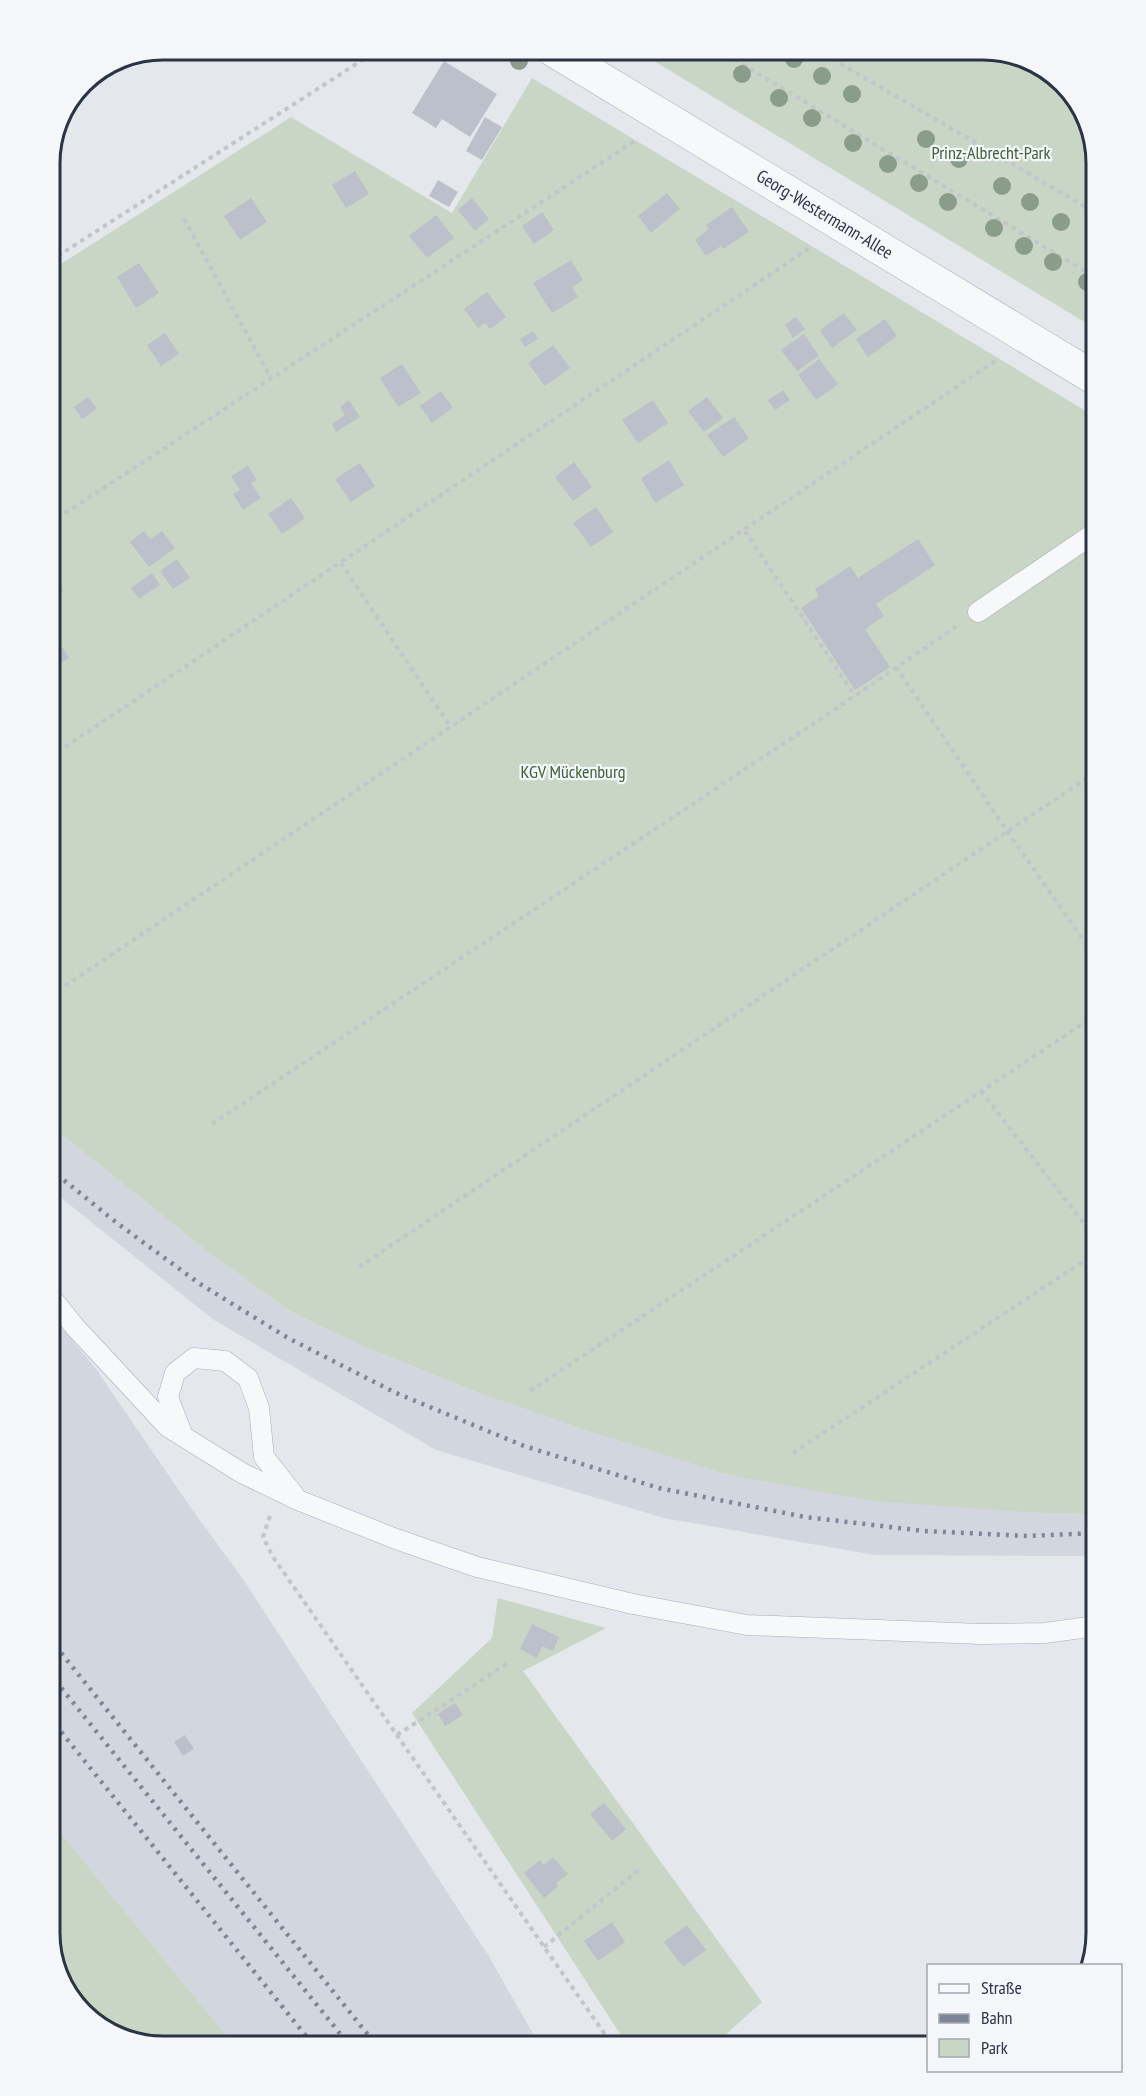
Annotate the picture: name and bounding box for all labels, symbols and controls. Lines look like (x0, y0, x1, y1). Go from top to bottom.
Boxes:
park label: Prinz-Albrecht-Park (932, 141, 1051, 164)
street label: Georg-Westermann-Allee (752, 164, 898, 264)
park label: KGV Mückenburg (520, 760, 626, 783)
legend (927, 1964, 1122, 2072)
text: Straße (981, 1976, 1022, 1999)
text: Bahn (981, 2006, 1013, 2029)
text: Park (981, 2036, 1008, 2059)

